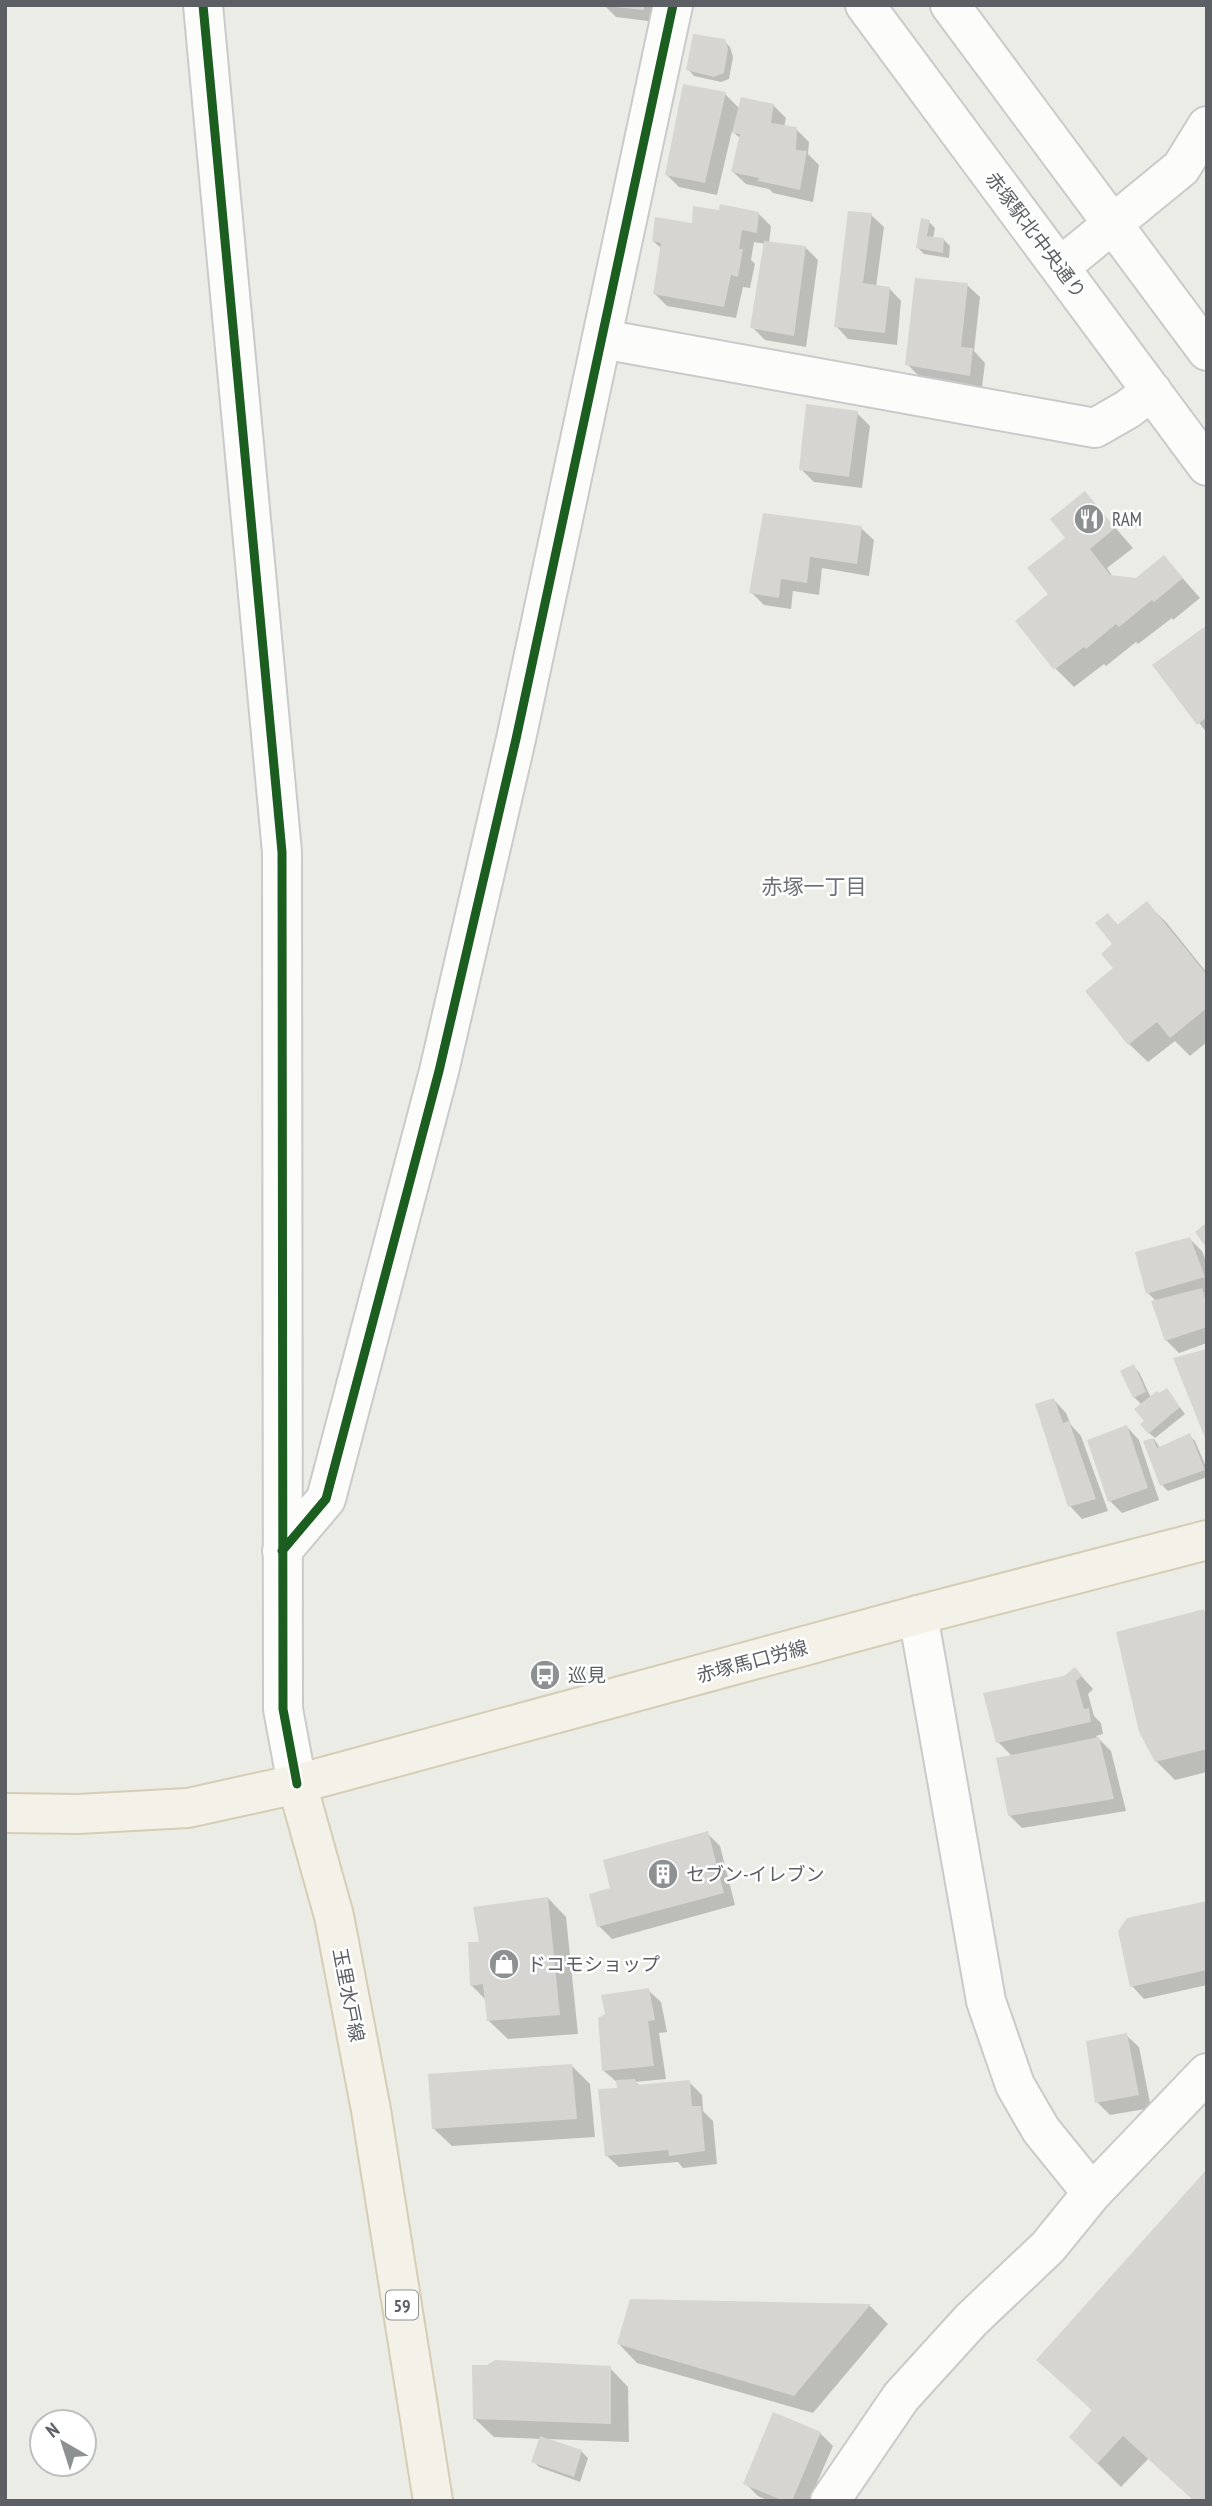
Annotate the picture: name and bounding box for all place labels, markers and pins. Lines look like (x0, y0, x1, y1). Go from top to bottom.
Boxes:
restaurant icon: RAM (1072, 502, 1106, 536)
place label: RAM (1112, 507, 1142, 531)
bus stop icon: 巡見 (528, 1658, 562, 1692)
place label: 巡見 (568, 1663, 606, 1687)
building icon: セブン-イレブン (646, 1857, 680, 1891)
place label: セブン-イレブン (686, 1862, 825, 1886)
shop icon: ドコモショップ (487, 1947, 521, 1981)
place label: ドコモショップ (527, 1952, 660, 1976)

